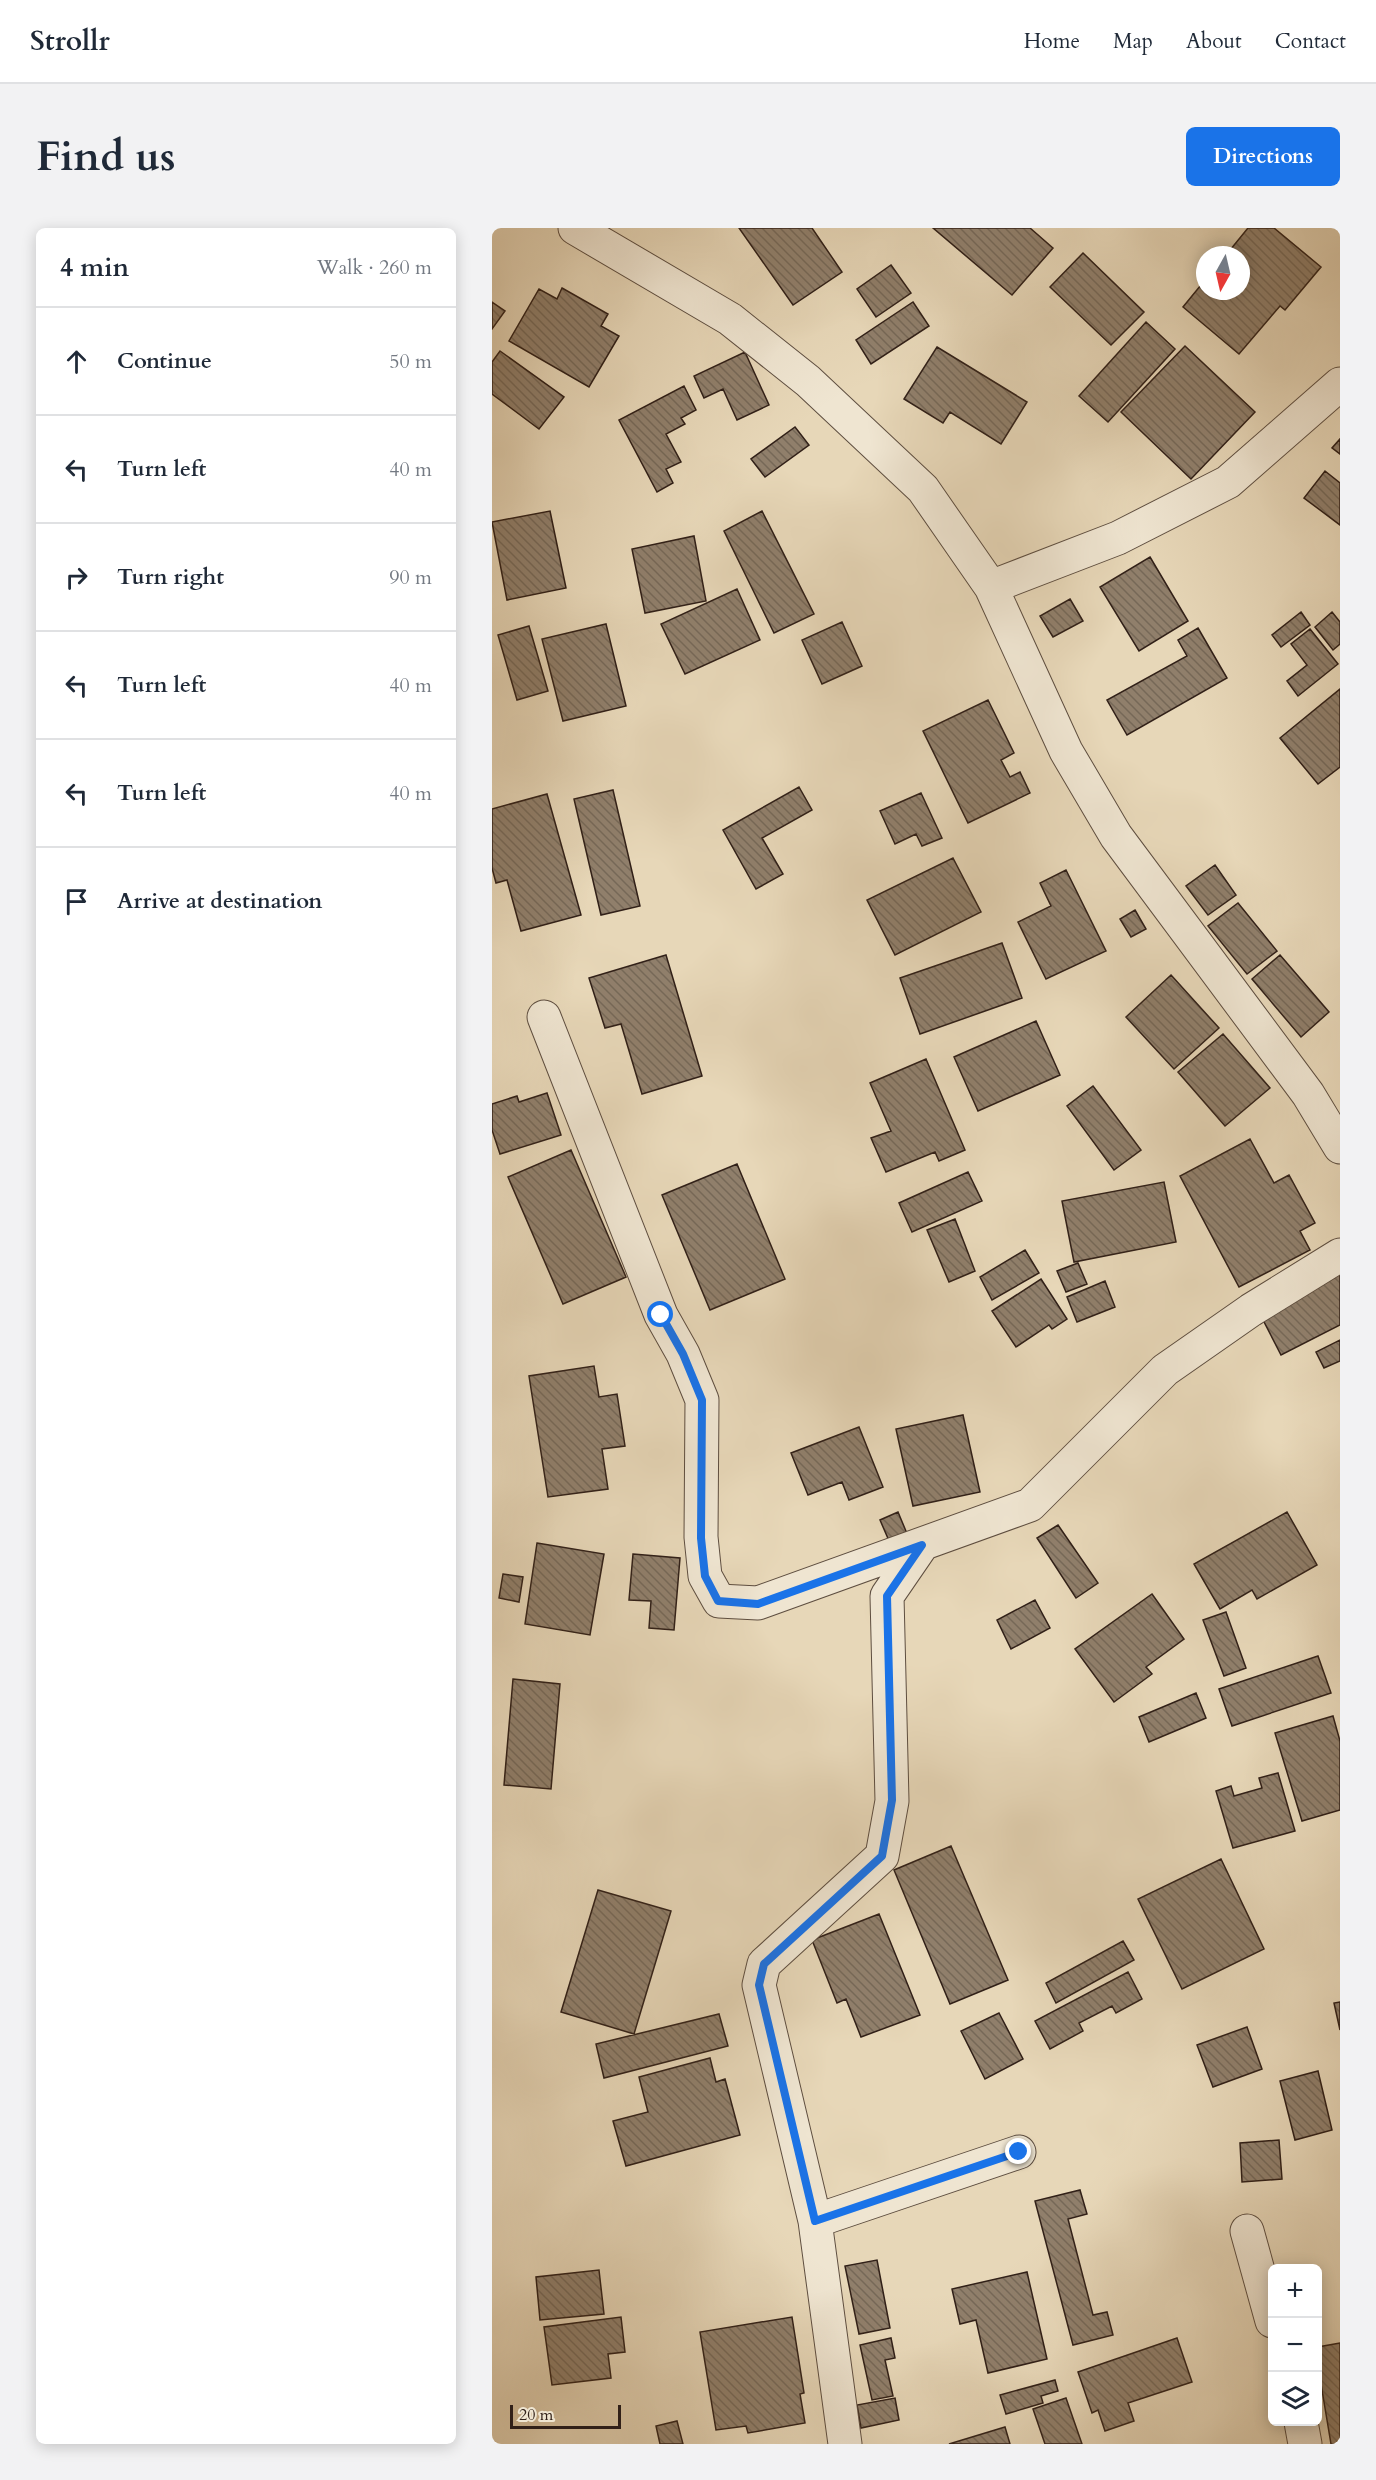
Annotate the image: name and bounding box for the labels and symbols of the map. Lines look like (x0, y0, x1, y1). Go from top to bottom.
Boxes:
north arrow (1196, 246, 1250, 300)
route start (647, 1301, 673, 1327)
route end (1005, 2138, 1031, 2164)
scale bar (510, 2402, 621, 2430)

